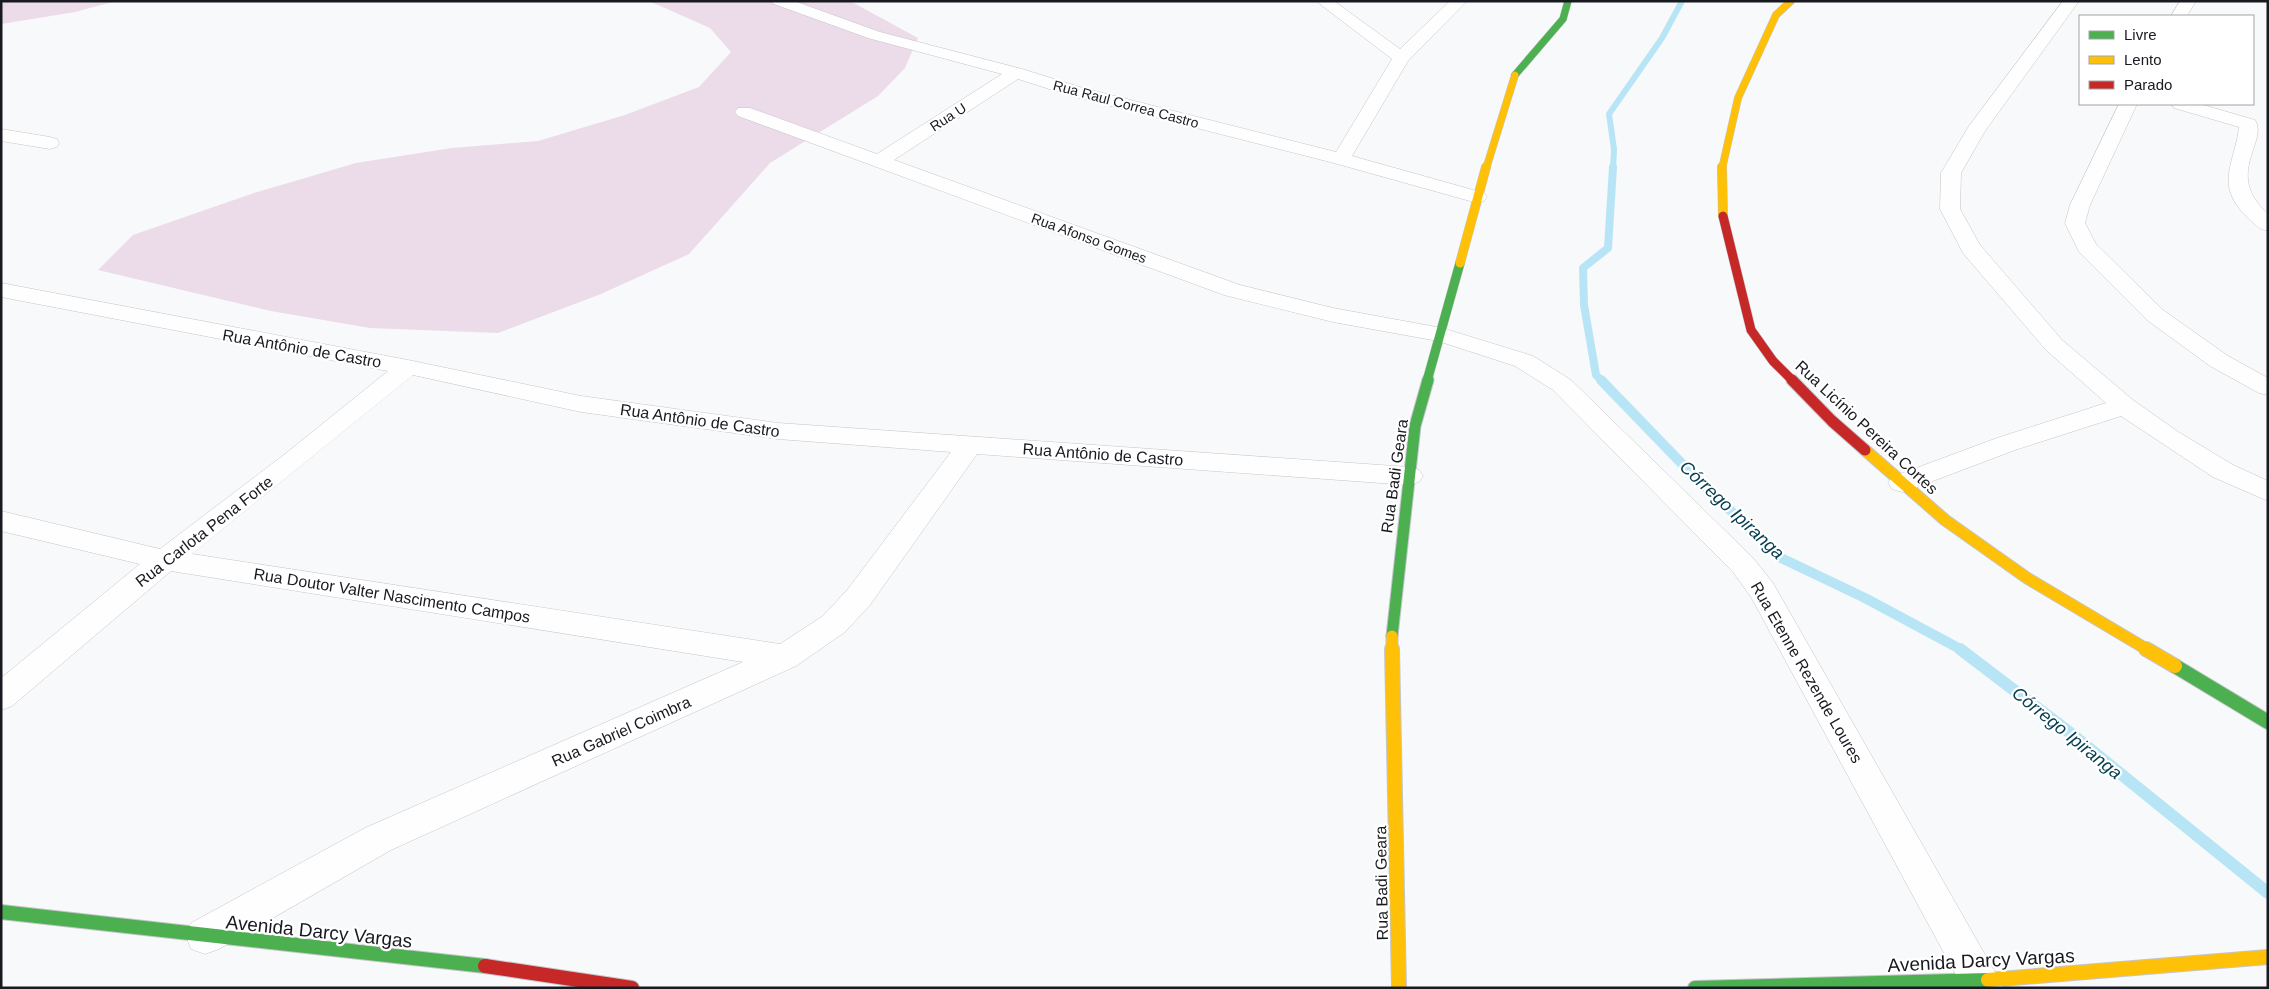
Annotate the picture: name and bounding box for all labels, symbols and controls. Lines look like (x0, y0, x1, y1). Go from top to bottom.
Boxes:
legend (2079, 15, 2254, 105)
text: Livre (2124, 26, 2157, 43)
text: Lento (2124, 51, 2162, 68)
text: Parado (2124, 76, 2172, 93)
street label: Rua Raul Correa Castro (1051, 77, 1201, 131)
street label: Rua U (927, 99, 969, 135)
street label: Rua Afonso Gomes (1029, 210, 1149, 266)
street label: Rua Antônio de Castro (221, 326, 383, 371)
street label: Rua Licínio Pereira Cortes (1792, 357, 1941, 498)
street label: Rua Antônio de Castro (619, 401, 781, 440)
street label: Rua Badi Geara (1378, 418, 1411, 534)
street label: Rua Antônio de Castro (1022, 440, 1184, 469)
water label: Córrego Ipiranga (1676, 457, 1788, 563)
street label: Rua Carlota Pena Forte (132, 473, 276, 590)
street label: Rua Doutor Valter Nascimento Campos (252, 565, 531, 626)
street label: Rua Etenne Rezende Loures (1748, 579, 1866, 766)
water label: Córrego Ipiranga (2008, 683, 2126, 783)
street label: Rua Gabriel Coimbra (549, 693, 693, 770)
street label: Rua Badi Geara (1372, 825, 1391, 940)
street label: Avenida Darcy Vargas (225, 911, 413, 952)
street label: Avenida Darcy Vargas (1887, 945, 2075, 976)

